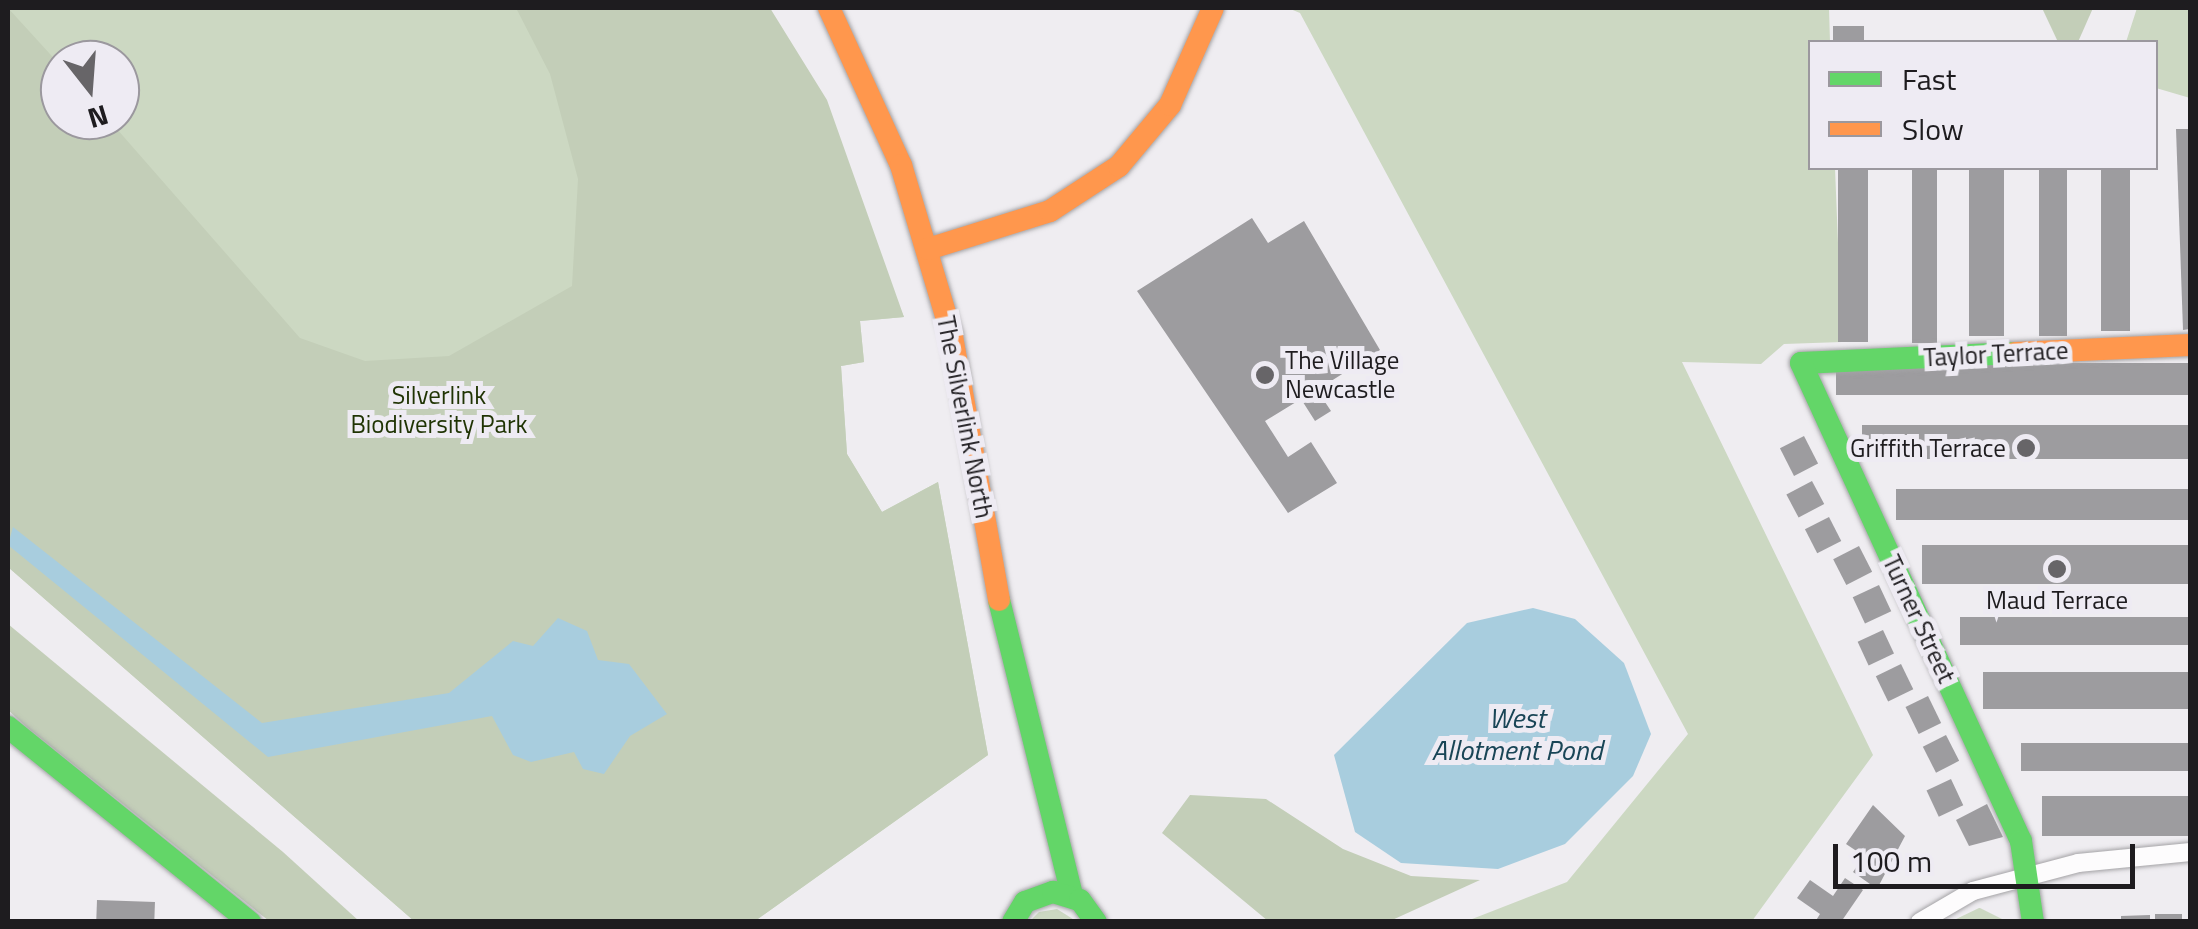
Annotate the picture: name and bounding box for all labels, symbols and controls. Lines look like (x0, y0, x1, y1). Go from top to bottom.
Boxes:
north arrow (40, 40, 140, 140)
legend (1808, 40, 2158, 170)
text: Fast (1902, 56, 1956, 102)
text: N (83, 94, 114, 141)
text: Slow (1902, 106, 1964, 152)
street label: The Silverlink North (931, 313, 999, 521)
street label: Taylor Terrace (1923, 335, 2069, 373)
place label: The Village Newcastle (1285, 346, 1399, 405)
marker: The Village Newcastle (1254, 364, 1276, 386)
park label: Silverlink Biodiversity Park (350, 381, 528, 440)
place label: Griffith Terrace (1850, 433, 2006, 463)
marker: Griffith Terrace (2015, 437, 2037, 459)
street label: Turner Street (1876, 550, 1962, 688)
marker: Maud Terrace (2046, 558, 2068, 580)
place label: Maud Terrace (1986, 585, 2128, 615)
water label: West Allotment Pond (1432, 701, 1602, 767)
scale bar (1838, 824, 2140, 886)
text: 100 m (1850, 838, 1932, 884)

